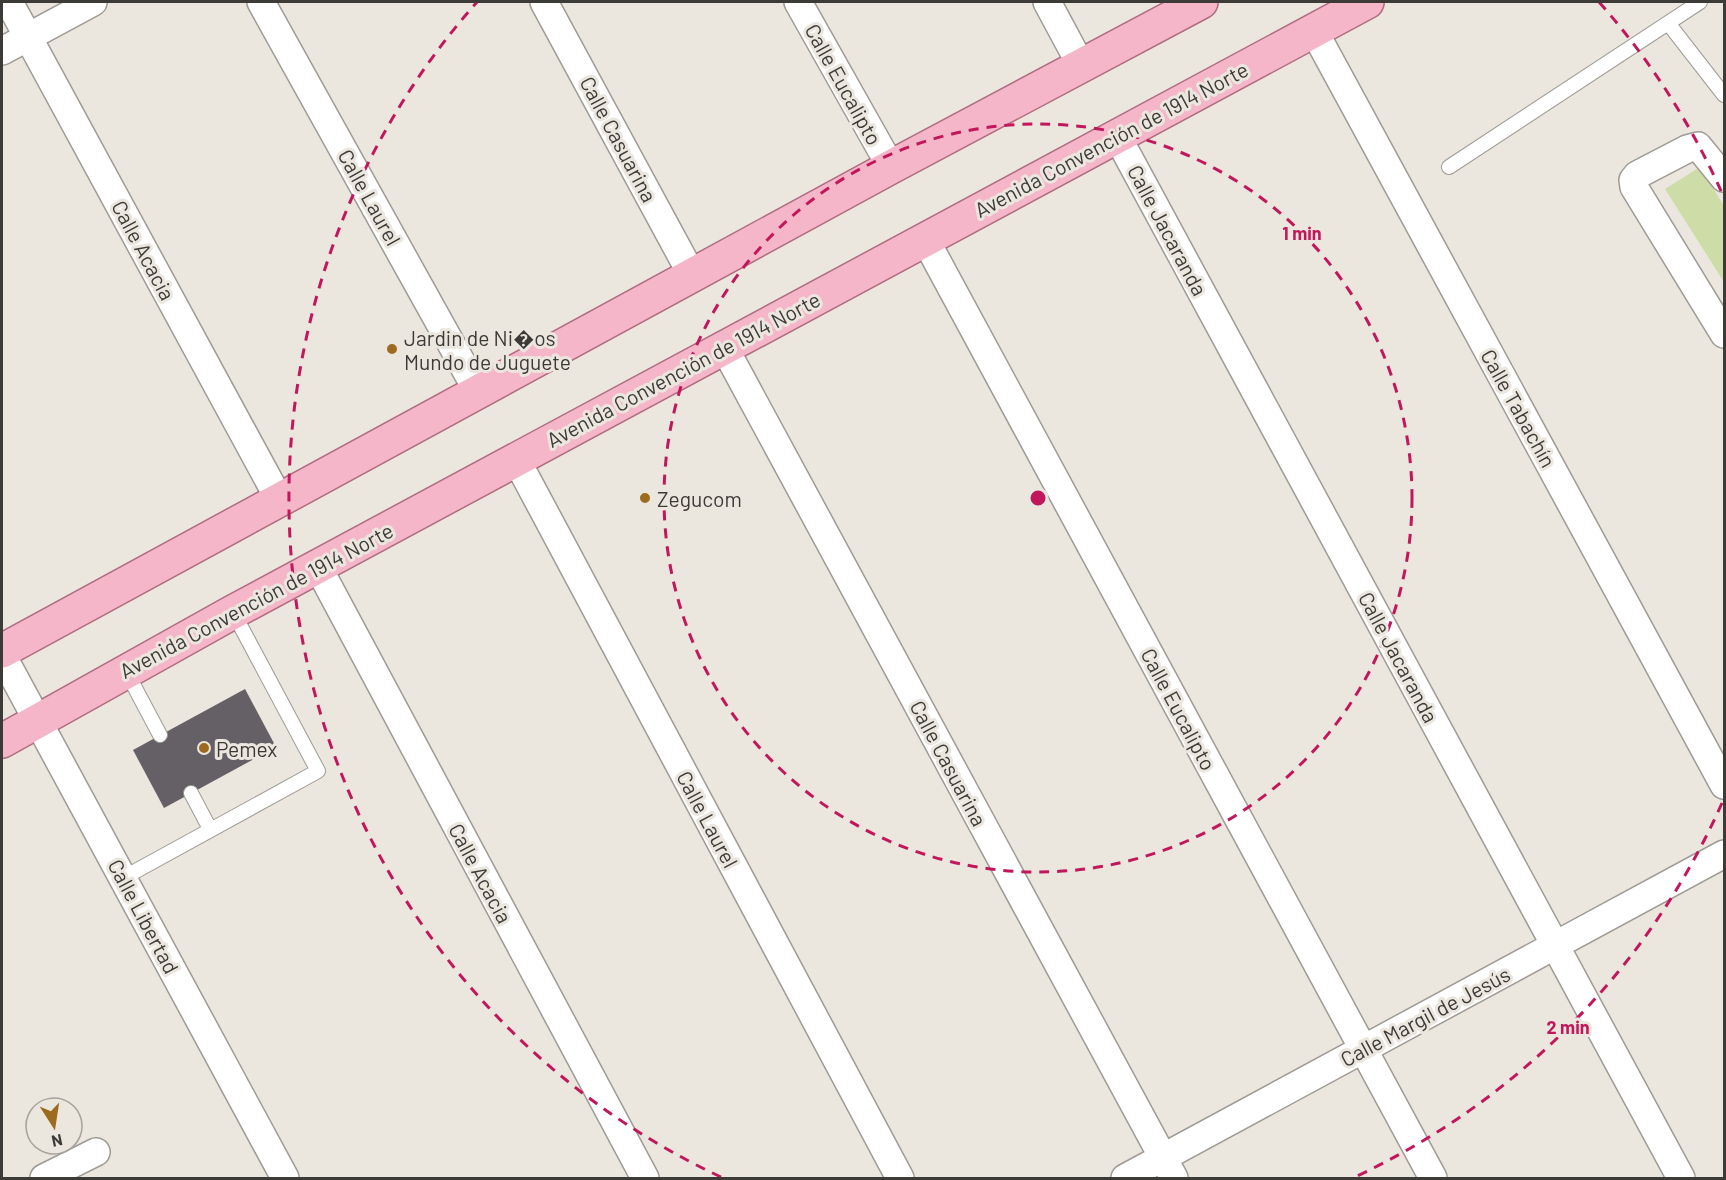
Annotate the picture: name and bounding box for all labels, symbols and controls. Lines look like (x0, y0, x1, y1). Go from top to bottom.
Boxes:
street label: Calle Eucalipto (800, 19, 888, 149)
street label: Avenida Convención de 1914 Norte (970, 56, 1252, 222)
street label: Calle Casuarina (575, 72, 663, 206)
street label: Calle Laurel (333, 145, 407, 249)
street label: Calle Jacaranda (1123, 160, 1213, 300)
street label: Calle Acacia (107, 196, 181, 304)
text: 1 min (1282, 222, 1322, 244)
street label: Avenida Convención de 1914 Norte (542, 286, 824, 452)
place label: Jardin de Ni�os Mundo de Juguete (404, 325, 571, 374)
marker: Jardin de Ni�os Mundo de Juguete (385, 342, 399, 356)
street label: Calle Tabachín (1476, 345, 1562, 471)
place label: Zegucom (657, 486, 742, 511)
centre of rings (1028, 488, 1048, 508)
marker: Zegucom (638, 491, 652, 505)
street label: Avenida Convención de 1914 Norte (115, 517, 397, 683)
street label: Calle Jacaranda (1354, 587, 1444, 727)
street label: Calle Eucalipto (1136, 644, 1222, 774)
street label: Calle Casuarina (905, 696, 993, 830)
place label: Pemex (216, 736, 277, 761)
marker: Pemex (197, 741, 211, 755)
street label: Calle Laurel (672, 766, 744, 872)
street label: Calle Acacia (444, 819, 518, 927)
street label: Calle Libertad (103, 855, 185, 977)
street label: Calle Margil de Jesús (1336, 961, 1514, 1071)
text: 2 min (1546, 1016, 1590, 1038)
north arrow (24, 1096, 84, 1156)
text: N (50, 1131, 64, 1152)

